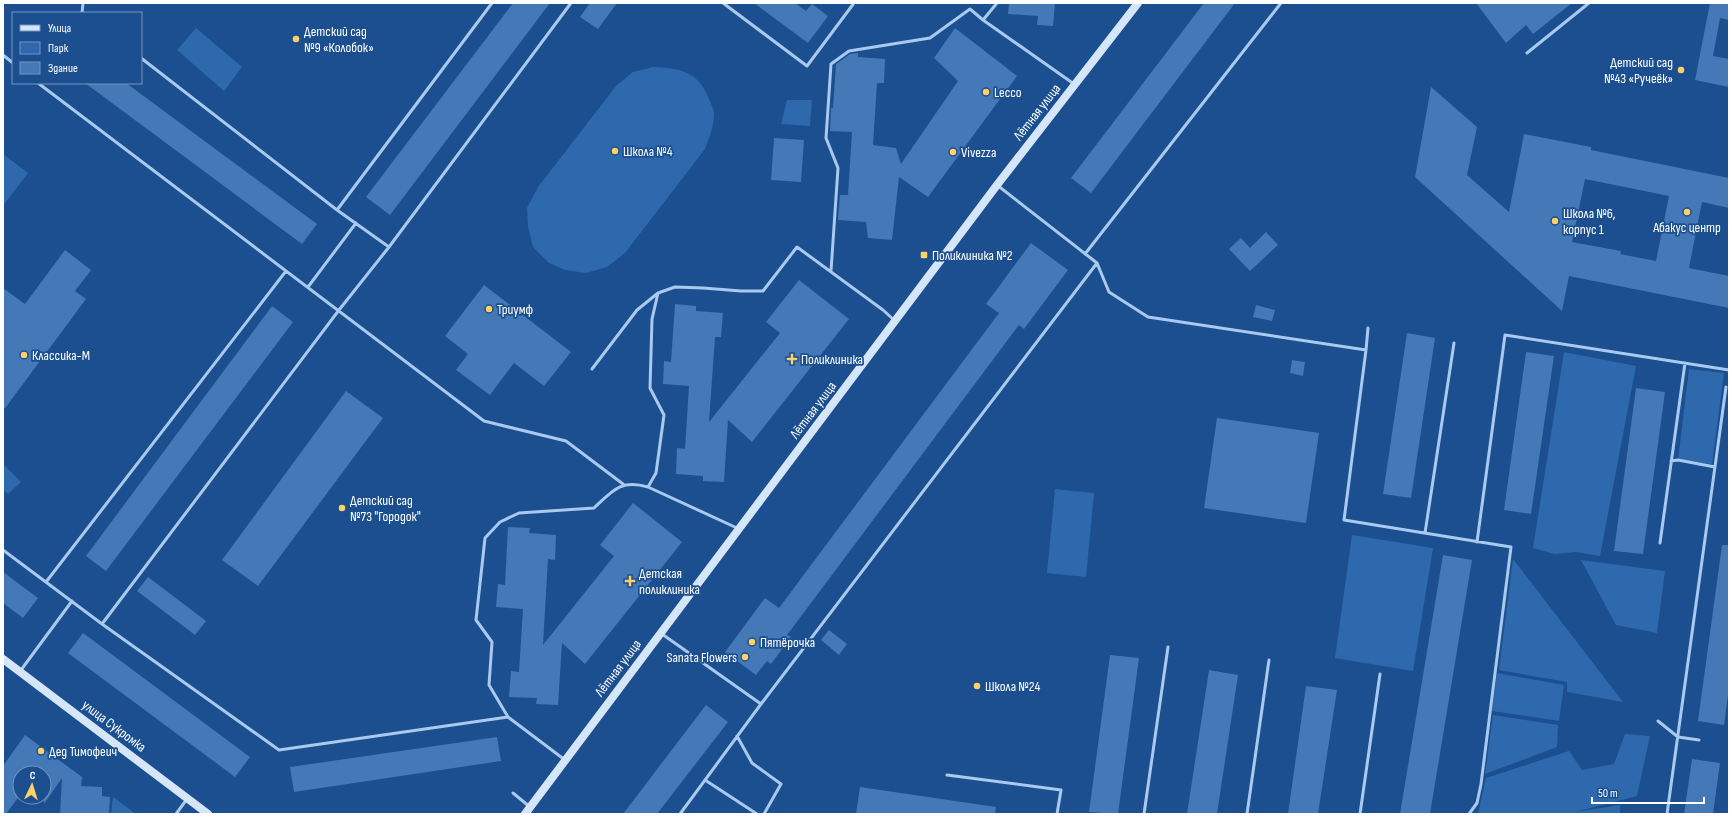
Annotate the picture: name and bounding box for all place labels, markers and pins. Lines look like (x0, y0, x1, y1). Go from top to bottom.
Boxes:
place label: Детский сад №9 «Колобок» (304, 23, 374, 56)
marker: Детский сад №9 «Колобок» (291, 34, 301, 44)
place label: Детский сад №43 «Ручеёк» (1604, 54, 1673, 87)
marker: Детский сад №43 «Ручеёк» (1676, 65, 1686, 75)
place label: Lecco (994, 84, 1022, 101)
marker: Lecco (981, 87, 991, 97)
place label: Школа №4 (623, 143, 673, 160)
place label: Vivezza (961, 144, 996, 161)
marker: Школа №4 (610, 146, 620, 156)
marker: Vivezza (948, 147, 958, 157)
place label: Школа №6, корпус 1 (1563, 205, 1616, 238)
marker: Абакус центр (1682, 207, 1692, 217)
marker: Школа №6, корпус 1 (1550, 216, 1560, 226)
place label: Абакус центр (1652, 219, 1721, 236)
place label: Поликлиника №2 (932, 247, 1013, 264)
marker: Поликлиника №2 (919, 250, 929, 260)
place label: Триумф (497, 301, 533, 318)
marker: Триумф (484, 304, 494, 314)
place label: Классика-М (32, 347, 90, 364)
marker: Классика-М (19, 350, 29, 360)
place label: Поликлиника (801, 351, 863, 368)
marker: Поликлиника (786, 353, 798, 365)
place label: Детский сад №73 "Городок" (350, 492, 421, 525)
marker: Детский сад №73 "Городок" (337, 503, 347, 513)
place label: Детская поликлиника (639, 565, 700, 598)
marker: Детская поликлиника (624, 575, 636, 587)
place label: Пятёрочка (760, 634, 815, 651)
marker: Пятёрочка (747, 637, 757, 647)
place label: Sanata Flowers (666, 649, 737, 666)
marker: Sanata Flowers (740, 652, 750, 662)
place label: Школа №24 (985, 678, 1040, 695)
marker: Школа №24 (972, 681, 982, 691)
place label: Дед Тимофеич (49, 743, 117, 760)
marker: Дед Тимофеич (36, 746, 46, 756)

